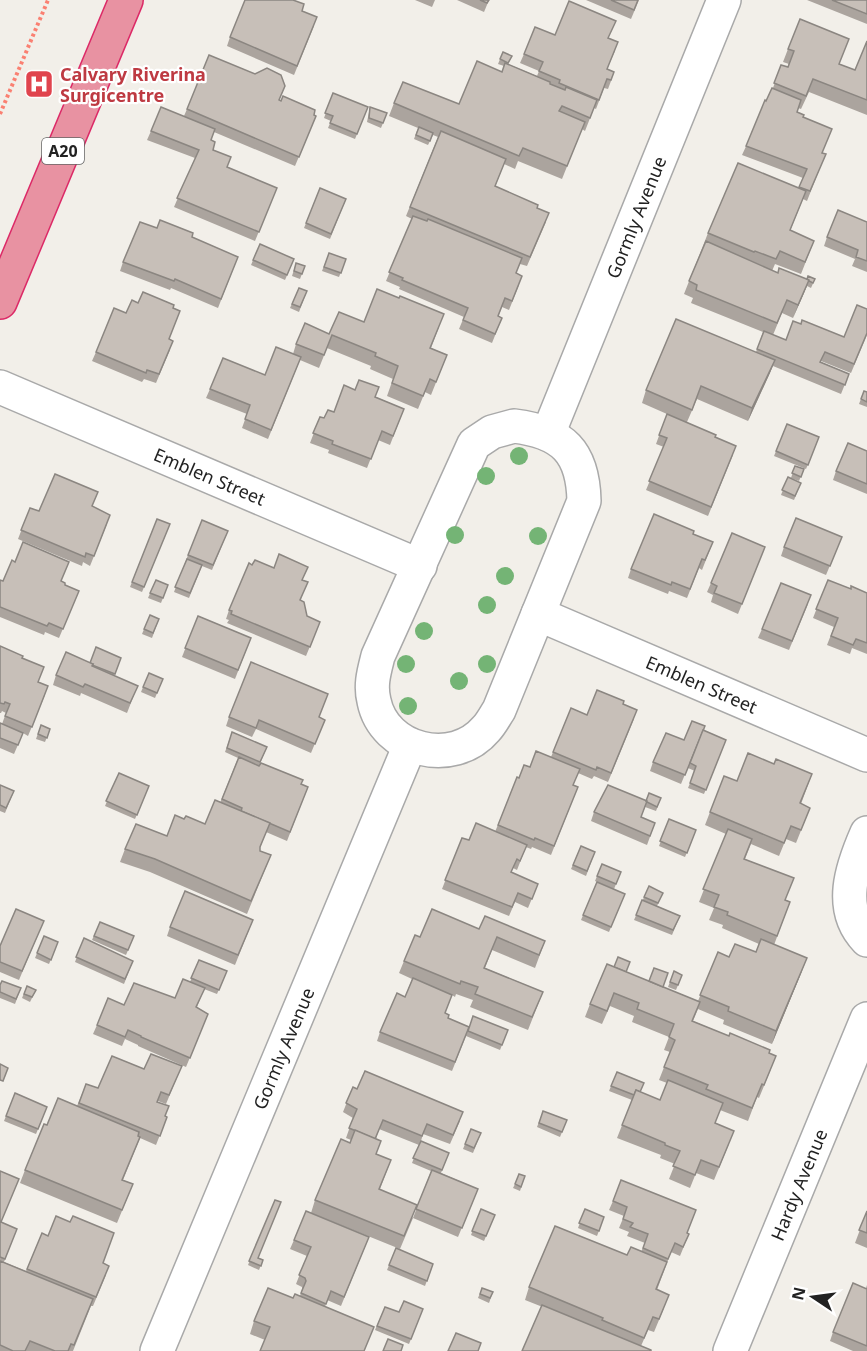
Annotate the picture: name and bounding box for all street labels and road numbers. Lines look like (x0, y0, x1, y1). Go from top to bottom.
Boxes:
road number: A20 (42, 138, 84, 164)
street label: Gormly Avenue (600, 152, 671, 282)
street label: Emblen Street (150, 442, 270, 511)
street label: Emblen Street (642, 650, 761, 719)
street label: Gormly Avenue (247, 984, 319, 1113)
street label: Hardy Avenue (765, 1125, 832, 1244)

